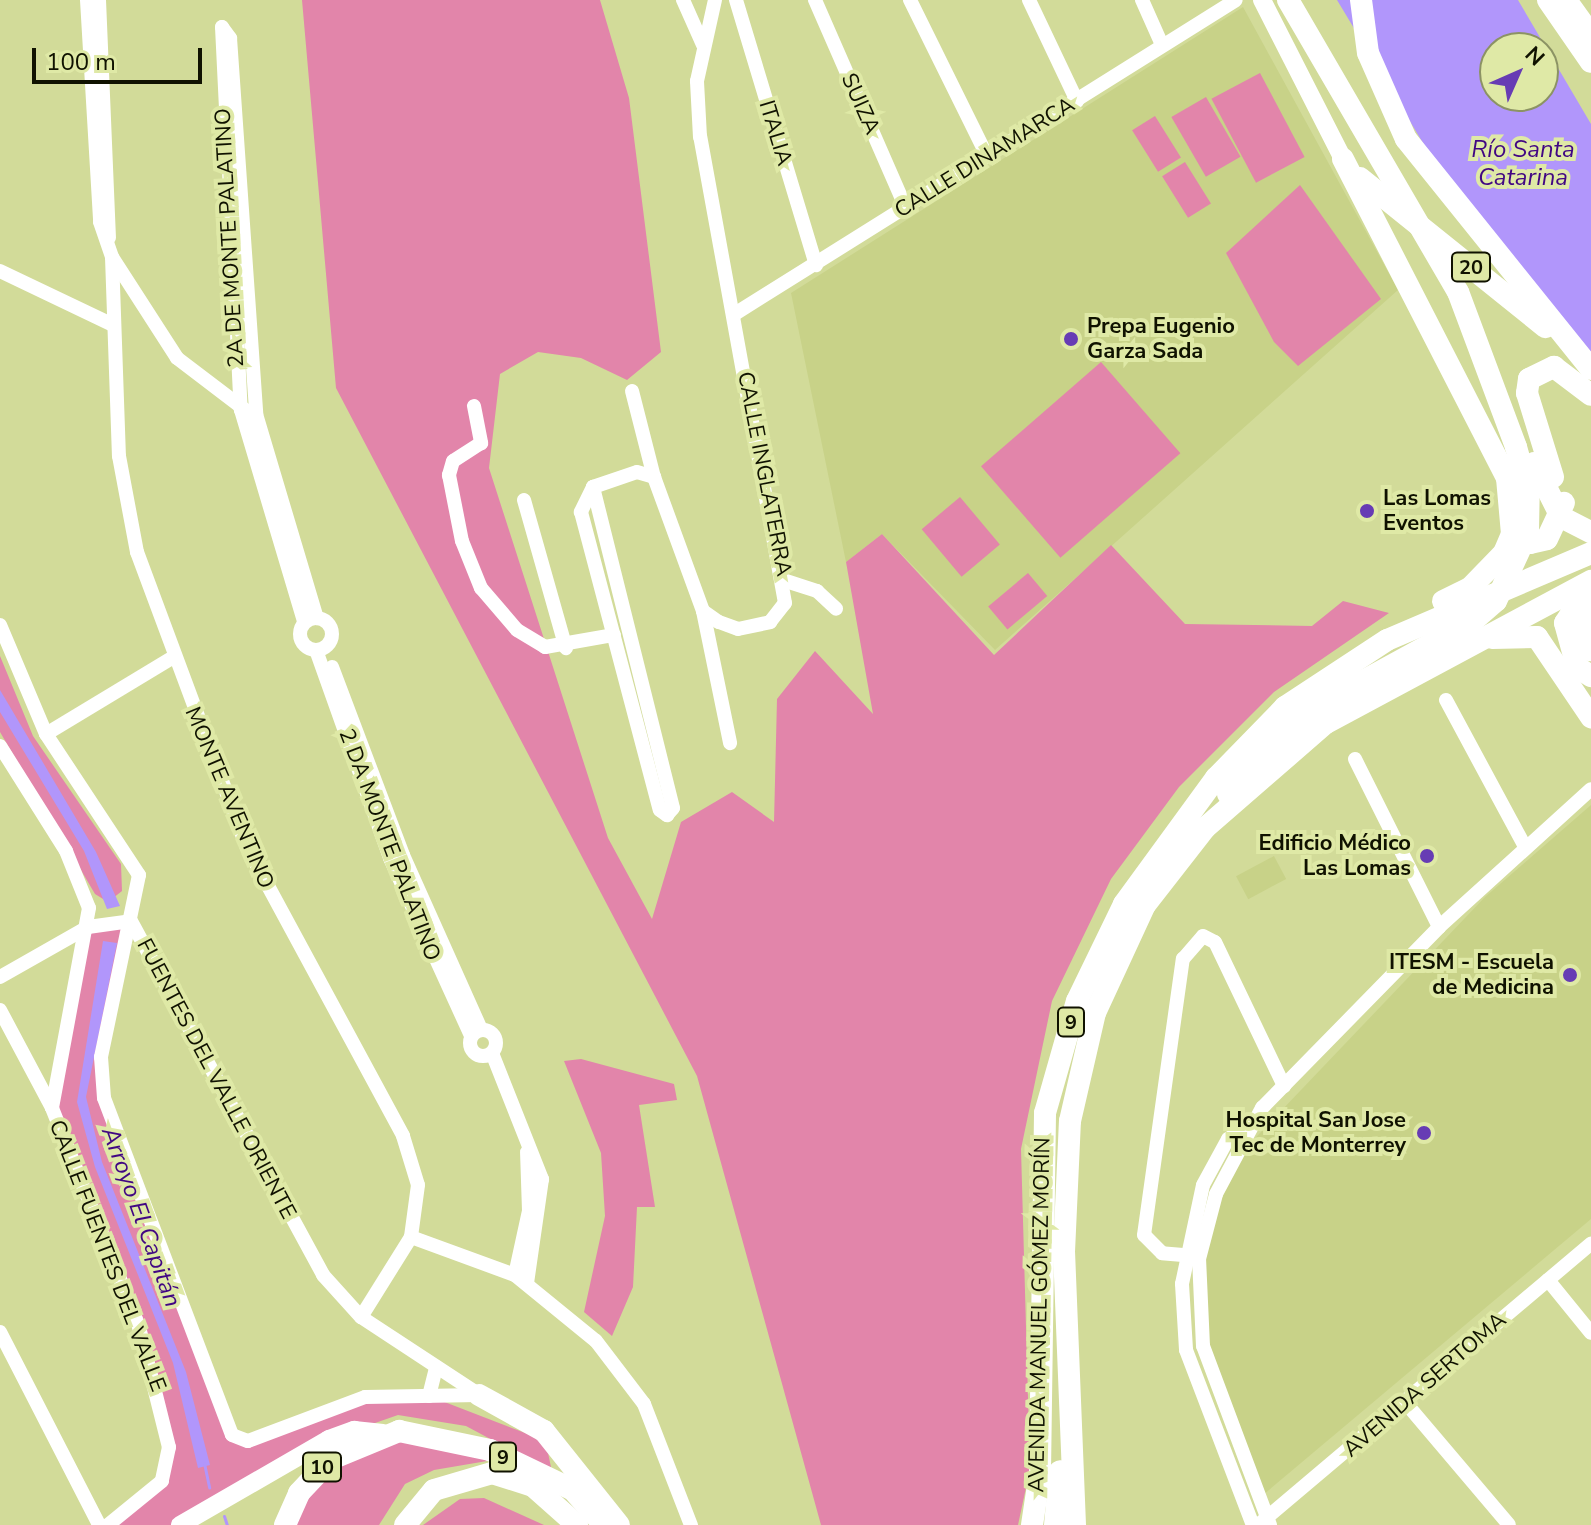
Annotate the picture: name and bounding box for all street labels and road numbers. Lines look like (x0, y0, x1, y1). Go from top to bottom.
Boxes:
street label: SUIZA (835, 69, 885, 139)
street label: CALLE DINAMARCA (890, 92, 1080, 224)
street label: ITALIA (753, 97, 797, 169)
street label: 2A DE MONTE PALATINO (210, 108, 250, 368)
road number: 20 (1451, 251, 1491, 283)
street label: CALLE INGLATERRA (731, 369, 797, 579)
street label: MONTE AVENTINO (179, 703, 279, 893)
street label: 2 DA MONTE PALATINO (332, 725, 446, 965)
street label: FUENTES DEL VALLE ORIENTE (131, 934, 301, 1224)
road number: 9 (1057, 1006, 1085, 1038)
street label: CALLE FUENTES DEL VALLE (43, 1117, 171, 1395)
street label: AVENIDA MANUEL GÓMEZ MORÍN (1024, 1137, 1056, 1493)
street label: AVENIDA SERTOMA (1338, 1307, 1512, 1463)
road number: 9 (489, 1441, 517, 1473)
road number: 10 (302, 1451, 342, 1483)

